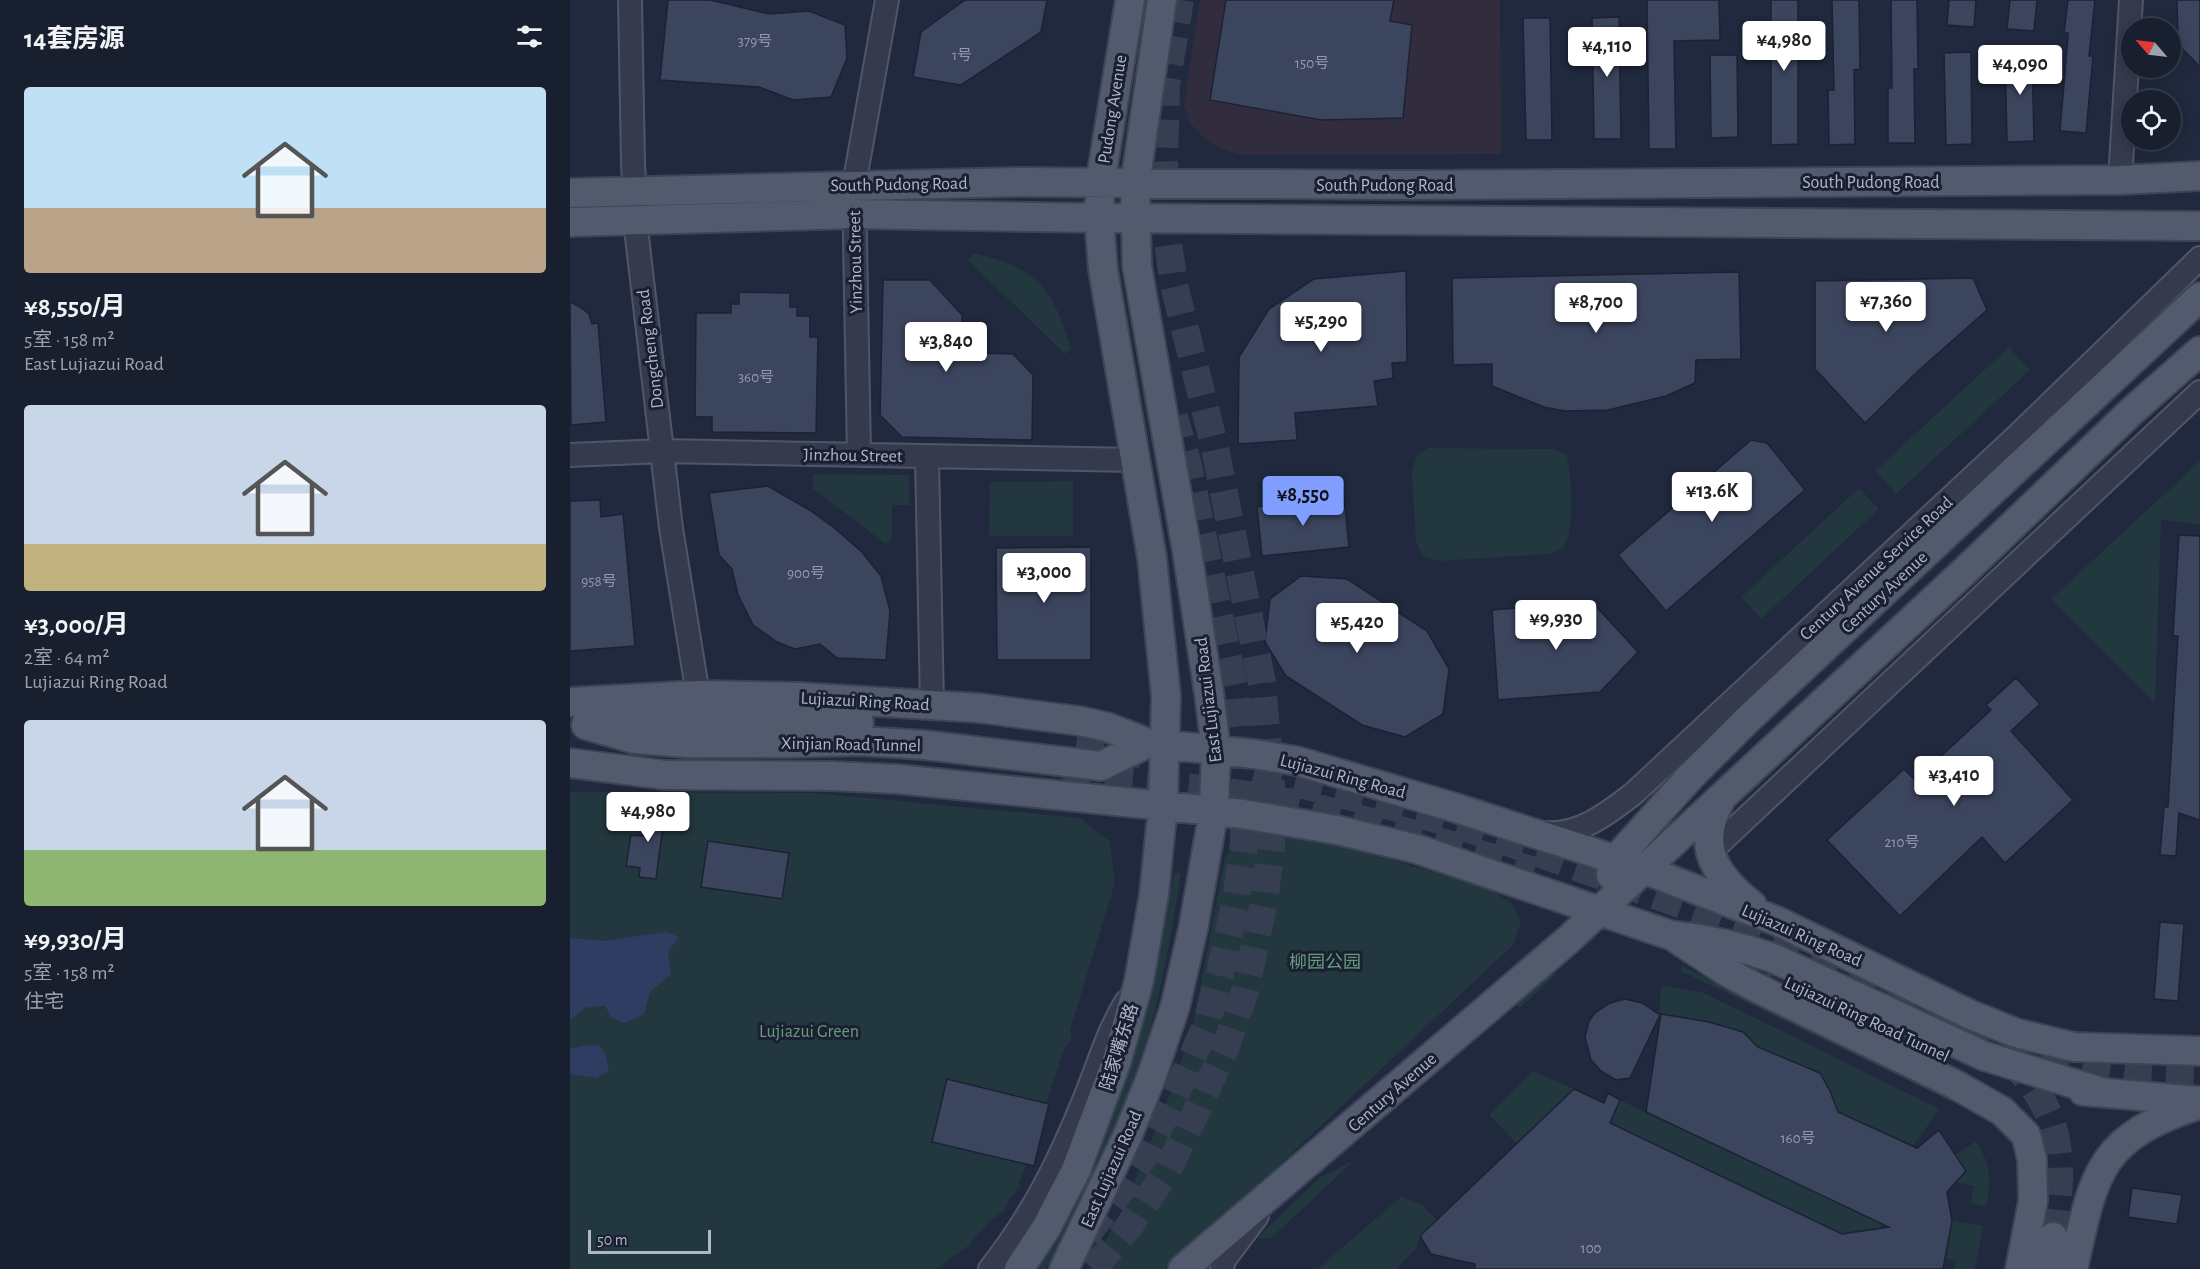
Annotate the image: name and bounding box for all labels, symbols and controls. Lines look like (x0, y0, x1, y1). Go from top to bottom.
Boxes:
north arrow (2121, 18, 2181, 78)
map controls (2121, 18, 2181, 150)
icon: filters (513, 20, 546, 53)
pin: ¥4,980 (1735, 21, 1833, 72)
text: 14套房源 (24, 26, 124, 52)
pin: ¥4,110 (1558, 27, 1656, 78)
text: ¥4,980 (1756, 30, 1812, 50)
house number: 379号 (738, 34, 772, 49)
text: ¥4,110 (1582, 36, 1632, 56)
pin: ¥4,090 (1971, 45, 2069, 96)
house number: 1号 (952, 48, 972, 63)
street label: Pudong Avenue (1096, 54, 1130, 165)
text: ¥4,090 (1992, 54, 2048, 74)
house number: 150号 (1295, 56, 1329, 71)
button: locate (2121, 90, 2181, 150)
icon: home (231, 126, 339, 234)
street label: South Pudong Road (1802, 174, 1940, 192)
street label: South Pudong Road (830, 175, 968, 195)
street label: South Pudong Road (1316, 177, 1454, 195)
street label: Yinzhou Street (846, 210, 866, 314)
pin: ¥7,360 (1837, 282, 1935, 333)
pin: ¥8,700 (1547, 283, 1645, 334)
street label: Dongcheng Road (635, 288, 667, 409)
text: ¥7,360 (1860, 291, 1912, 311)
text: ¥8,700 (1569, 292, 1623, 312)
text: ¥8,550/月 (24, 294, 126, 320)
pin: ¥5,290 (1272, 302, 1370, 353)
text: ¥5,290 (1294, 311, 1348, 331)
pin: ¥3,840 (897, 322, 995, 373)
text: 5室 · 158 m² (24, 330, 115, 350)
text: ¥3,840 (919, 331, 973, 351)
text: East Lujiazui Road (24, 354, 164, 374)
house number: 360号 (738, 370, 774, 385)
icon: home (231, 444, 339, 552)
street label: Jinzhou Street (803, 446, 903, 466)
pin: ¥13.6K (1663, 472, 1761, 523)
pin: ¥8,550 (1254, 476, 1352, 527)
text: ¥13.6K (1686, 481, 1738, 501)
text: ¥8,550 (1277, 485, 1329, 505)
street label: Century Avenue Service Road (1795, 491, 1957, 645)
street label: Century Avenue (1836, 546, 1932, 638)
pin: ¥3,000 (995, 553, 1093, 604)
text: ¥3,000 (1017, 562, 1071, 582)
house number: 900号 (787, 566, 825, 581)
house number: 958号 (581, 574, 617, 589)
pin: ¥9,930 (1507, 600, 1605, 651)
pin: ¥5,420 (1308, 603, 1406, 654)
text: ¥9,930 (1529, 609, 1583, 629)
text: ¥3,000/月 (24, 612, 129, 638)
text: ¥5,420 (1330, 612, 1384, 632)
street label: East Lujiazui Road (1192, 636, 1226, 763)
text: 2室 · 64 m² (24, 648, 110, 668)
text: Lujiazui Ring Road (24, 672, 168, 692)
street label: Lujiazui Ring Road (800, 690, 930, 714)
street label: Xinjian Road Tunnel (781, 735, 921, 755)
street label: Lujiazui Ring Road (1278, 752, 1407, 802)
pin: ¥3,410 (1905, 756, 2003, 807)
icon: home (231, 759, 339, 867)
text: ¥3,410 (1928, 765, 1980, 785)
pin: ¥4,980 (599, 792, 697, 843)
text: ¥4,980 (620, 801, 676, 821)
house number: 210号 (1885, 835, 1919, 850)
street label: Lujiazui Ring Road (1739, 901, 1864, 970)
text: ¥9,930/月 (24, 927, 127, 953)
park label: 柳园公园 (1289, 952, 1361, 972)
text: 5室 · 158 m² (24, 963, 115, 983)
street label: Lujiazui Ring Road Tunnel (1781, 974, 1952, 1066)
text: 住宅 (24, 992, 64, 1012)
street label: 陆家嘴东路 (1096, 1001, 1142, 1093)
park label: Lujiazui Green (759, 1023, 859, 1041)
street label: Century Avenue (1345, 1050, 1440, 1136)
street label: East Lujiazui Road (1078, 1108, 1146, 1231)
house number: 160号 (1780, 1131, 1816, 1146)
scale bar (588, 1227, 711, 1254)
text: 50 m (597, 1232, 628, 1248)
house number: 100 (1580, 1241, 1602, 1256)

